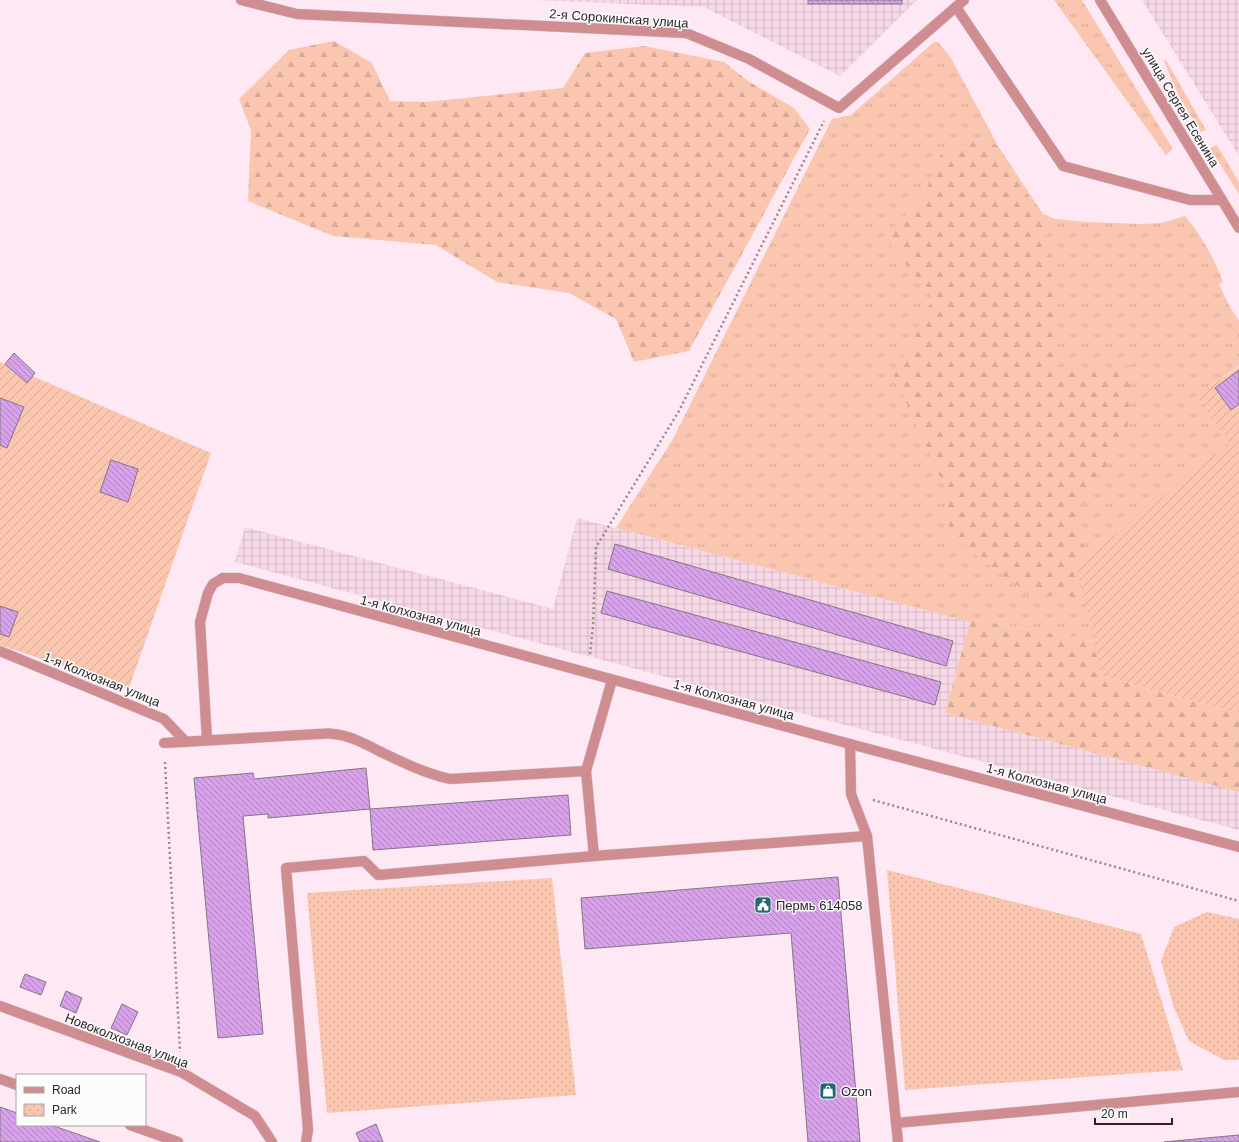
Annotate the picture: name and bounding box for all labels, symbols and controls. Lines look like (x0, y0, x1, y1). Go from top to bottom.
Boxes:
street label: 2-я Сорокинская улица (549, 6, 690, 31)
street label: улица Сергея Есенина (1139, 45, 1223, 170)
street label: 1-я Колхозная улица (359, 592, 484, 639)
street label: 1-я Колхозная улица (41, 649, 163, 710)
street label: 1-я Колхозная улица (672, 676, 797, 723)
street label: 1-я Колхозная улица (985, 760, 1110, 807)
public building icon: Пермь 614058 (753, 895, 773, 915)
place label: Пермь 614058 (776, 898, 863, 913)
street label: Новоколхозная улица (63, 1010, 191, 1071)
legend (16, 1074, 146, 1126)
shop icon: Ozon (818, 1081, 838, 1101)
text: Road (52, 1083, 81, 1097)
place label: Ozon (841, 1084, 872, 1099)
scale bar (1095, 1100, 1172, 1126)
text: Park (52, 1103, 78, 1117)
text: 20 m (1101, 1107, 1128, 1121)

